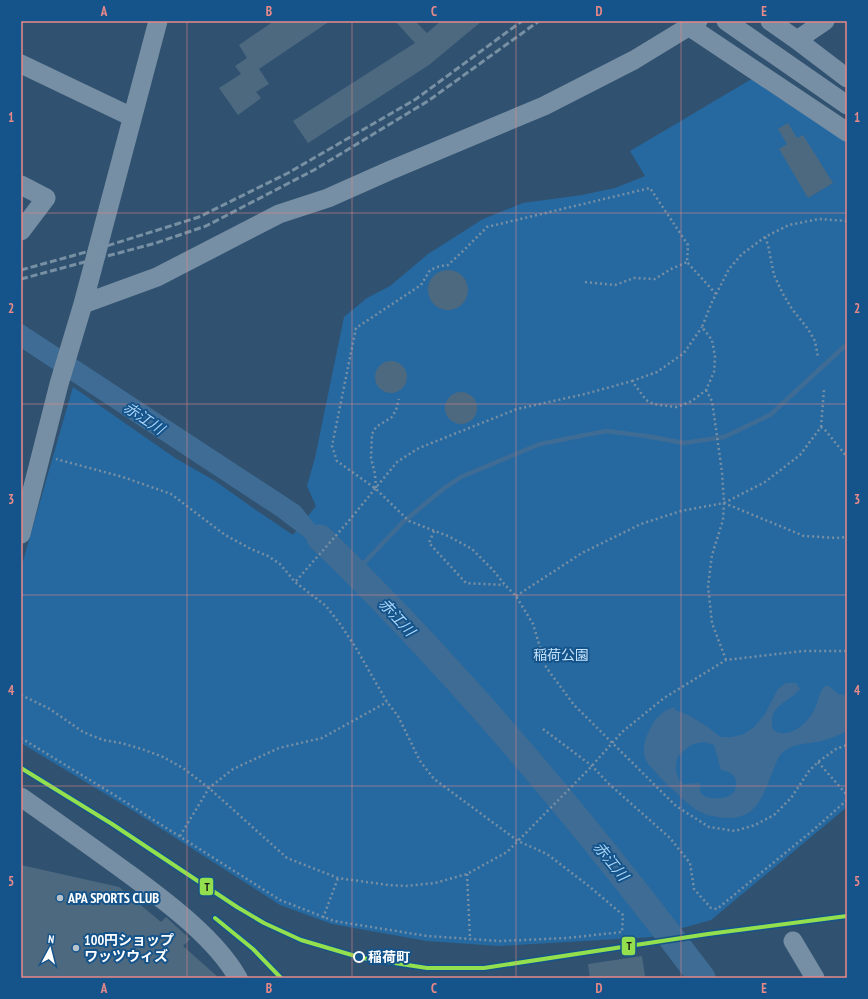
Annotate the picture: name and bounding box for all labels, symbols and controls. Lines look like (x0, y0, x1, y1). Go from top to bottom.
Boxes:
text: A (100, 3, 108, 20)
text: B (266, 3, 272, 20)
text: C (431, 3, 437, 20)
text: D (596, 3, 603, 20)
text: E (761, 3, 767, 20)
text: 1 (8, 109, 14, 126)
text: 1 (854, 109, 860, 126)
text: 2 (8, 300, 14, 317)
text: 2 (854, 300, 860, 317)
water label: 赤江川 (120, 398, 170, 440)
text: 3 (8, 491, 14, 508)
text: 3 (854, 491, 860, 508)
water label: 赤江川 (375, 594, 421, 641)
park label: 稲荷公園 (533, 646, 589, 664)
text: 4 (8, 682, 15, 699)
text: 4 (854, 682, 861, 699)
water label: 赤江川 (589, 838, 634, 886)
text: 5 (8, 873, 14, 890)
text: 5 (854, 873, 860, 890)
line badge: T (199, 877, 214, 896)
text: T (204, 880, 210, 894)
place label: APA SPORTS CLUB (67, 889, 159, 907)
marker: APA SPORTS CLUB (55, 893, 65, 903)
north arrow (30, 929, 70, 969)
place label: 100円ショップ ワッツウィズ (84, 931, 174, 965)
text: N (47, 932, 55, 946)
line badge: T (621, 936, 636, 956)
text: T (626, 939, 632, 953)
marker: 100円ショップ ワッツウィズ (71, 943, 81, 953)
place label: 稲荷町 (368, 948, 410, 966)
marker: 稲荷町 (353, 951, 365, 963)
text: A (100, 980, 108, 997)
text: B (266, 980, 272, 997)
text: C (431, 980, 437, 997)
text: D (596, 980, 603, 997)
text: E (761, 980, 767, 997)

